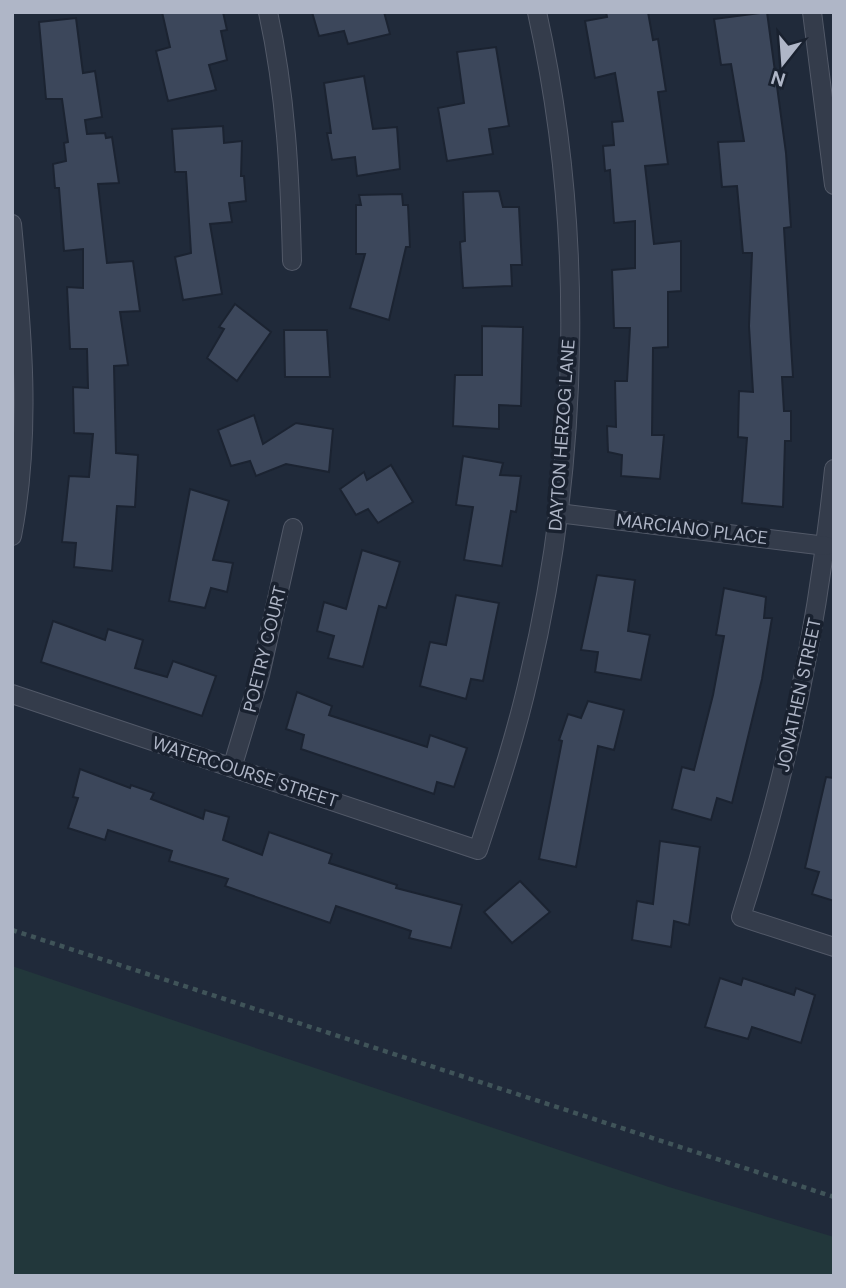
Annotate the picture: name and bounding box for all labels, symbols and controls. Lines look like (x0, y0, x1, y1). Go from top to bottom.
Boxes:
north arrow (748, 28, 818, 98)
text: N (768, 65, 788, 93)
street label: DAYTON HERZOG LANE (543, 338, 581, 532)
street label: MARCIANO PLACE (615, 508, 769, 550)
street label: POETRY COURT (238, 583, 292, 715)
street label: JONATHEN STREET (771, 616, 827, 774)
street label: WATERCOURSE STREET (149, 731, 341, 813)

